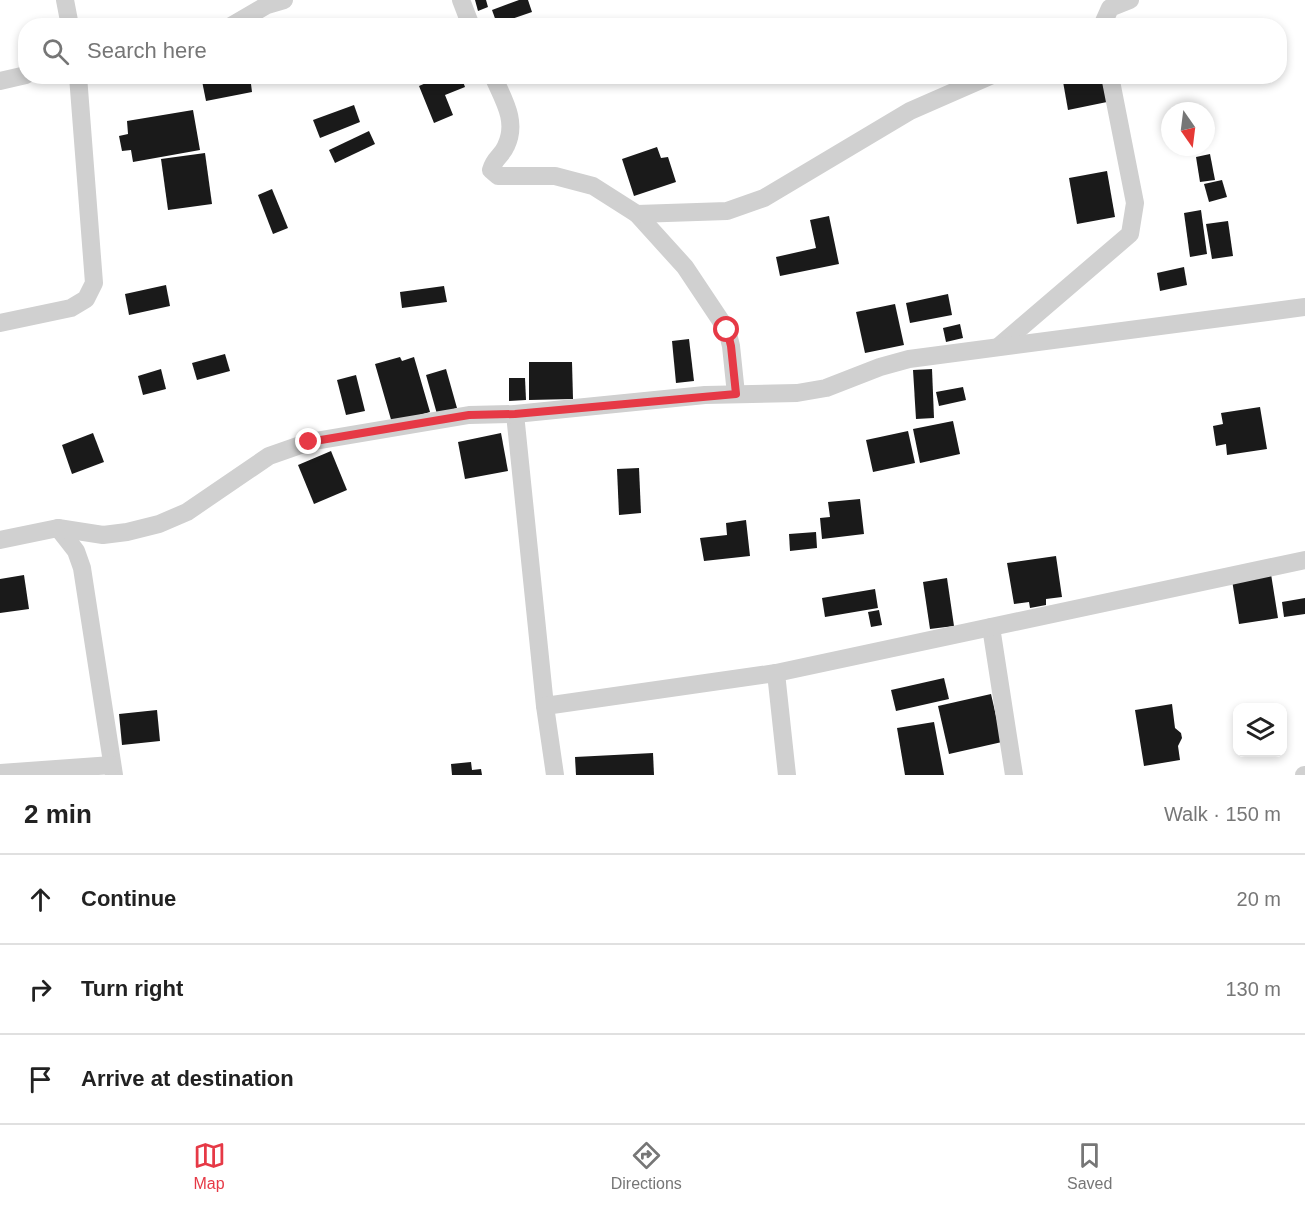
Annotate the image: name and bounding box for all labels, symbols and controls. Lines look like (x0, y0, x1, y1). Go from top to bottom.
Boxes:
search box (18, 18, 1287, 84)
icon: search (39, 35, 72, 68)
text: Search here (87, 38, 207, 63)
north arrow (1161, 102, 1215, 156)
route start (713, 316, 739, 342)
route end (295, 428, 321, 454)
map controls (1233, 703, 1287, 757)
button: layers (1233, 703, 1287, 757)
text: 2 min (24, 799, 92, 829)
text: Walk · 150 m (1164, 803, 1281, 825)
icon: ahead (24, 883, 57, 916)
text: Continue (81, 886, 176, 911)
text: 20 m (1237, 888, 1281, 910)
icon: right (24, 973, 57, 1006)
text: Turn right (81, 976, 183, 1001)
text: 130 m (1225, 978, 1281, 1000)
icon: arrive (24, 1063, 57, 1096)
text: Arrive at destination (81, 1066, 294, 1091)
tab: Map (193, 1139, 226, 1193)
tab: Directions (611, 1139, 682, 1193)
tab: Saved (1067, 1139, 1112, 1193)

